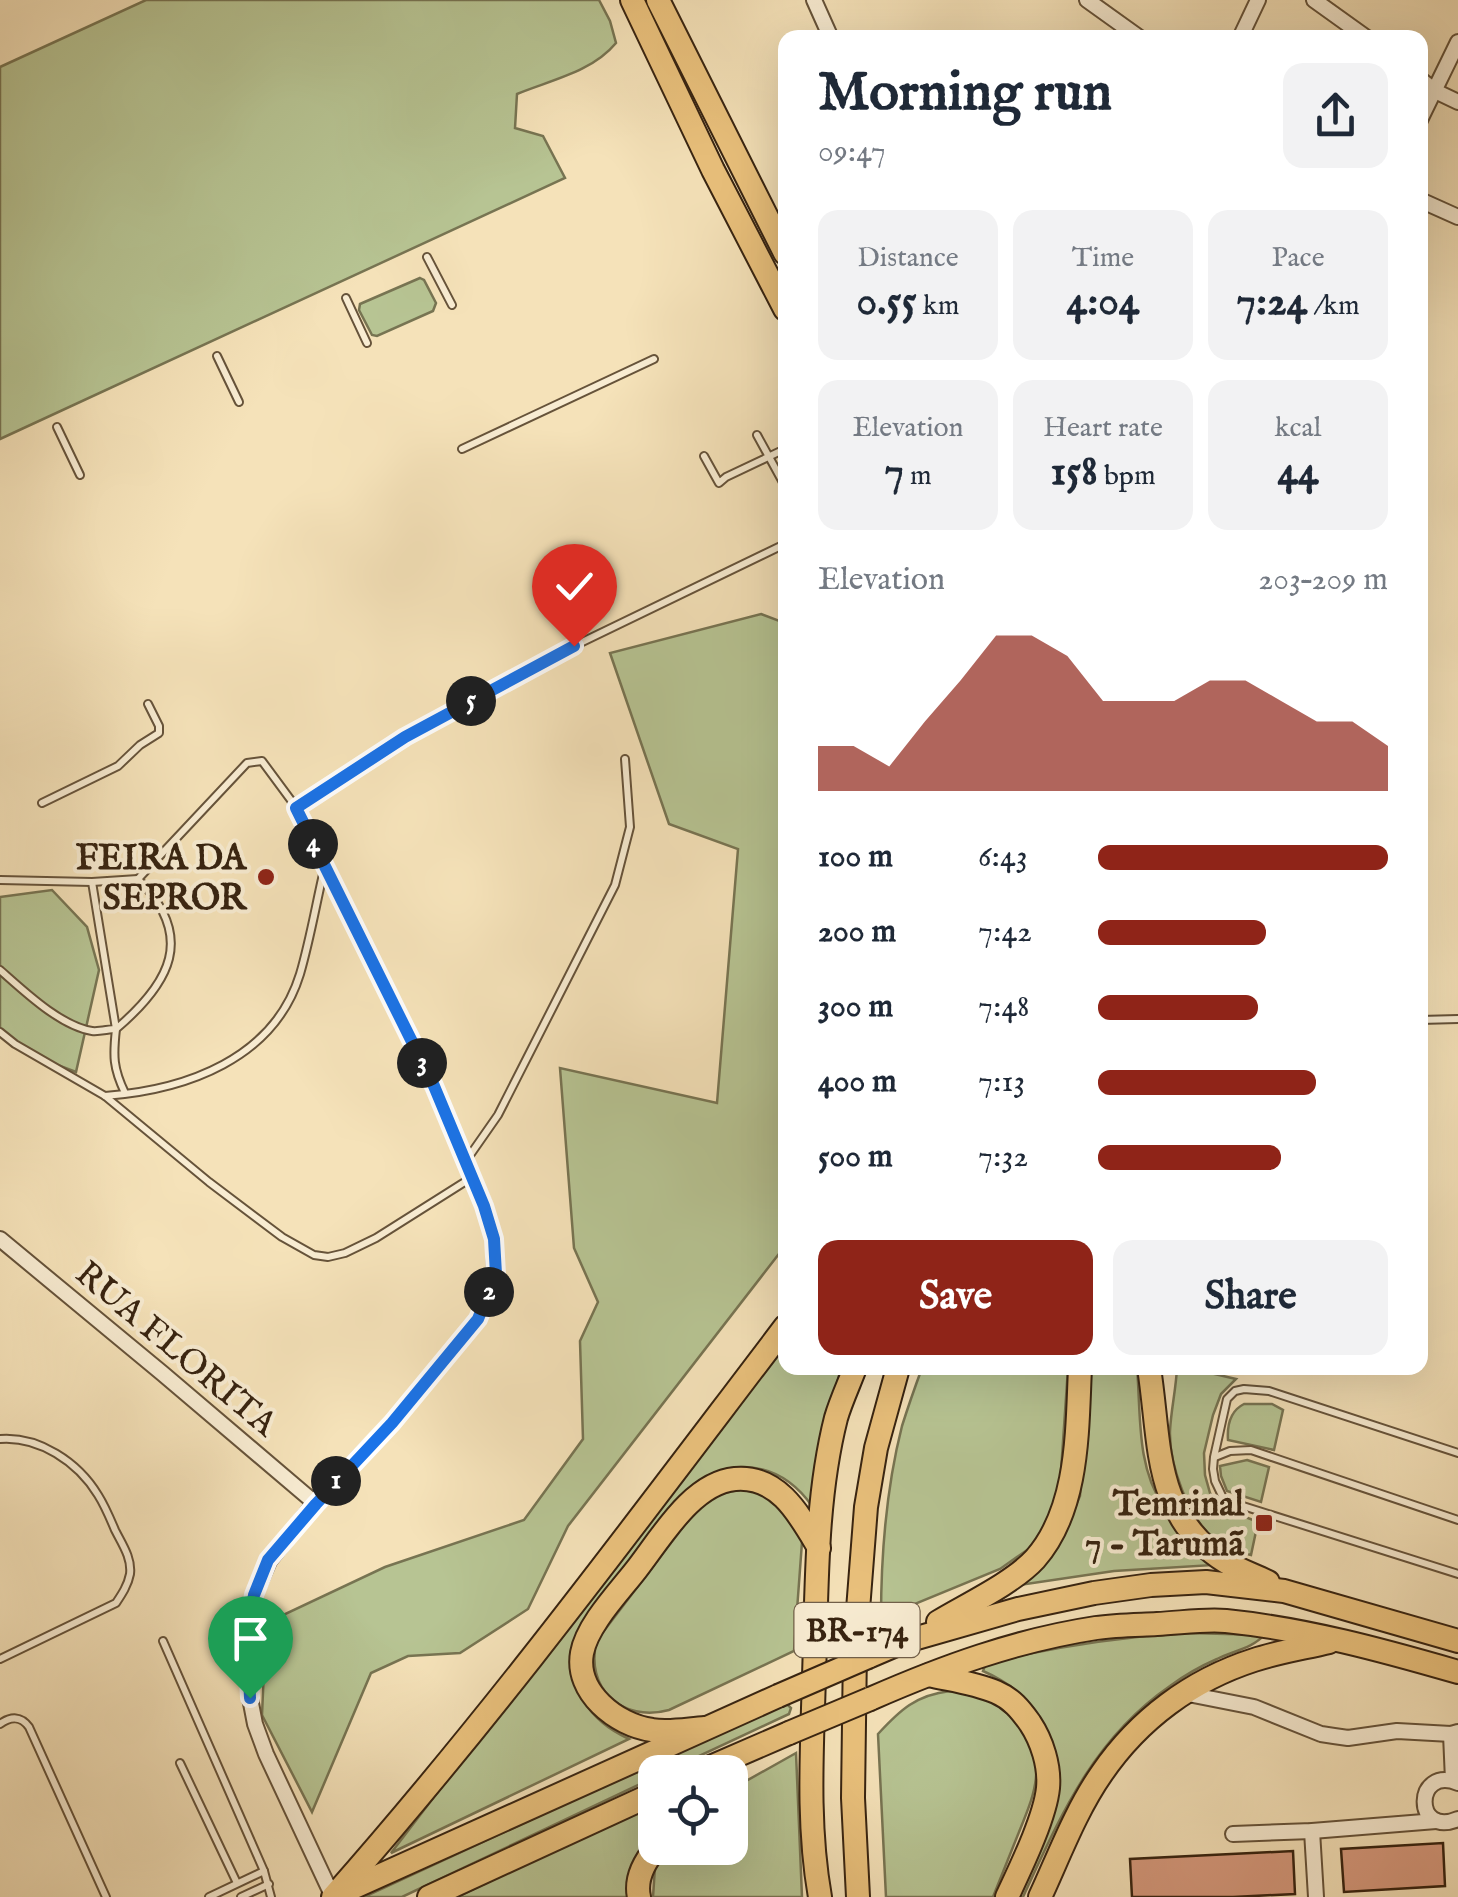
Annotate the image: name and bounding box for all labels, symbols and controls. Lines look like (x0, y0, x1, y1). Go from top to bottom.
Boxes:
text: Morning run (818, 59, 1112, 129)
button: share (1283, 63, 1388, 168)
text: 09:47 (818, 132, 886, 173)
text: Distance (857, 241, 959, 276)
text: Time (1072, 241, 1134, 276)
text: Pace (1272, 241, 1324, 276)
text: 0.55 (857, 276, 917, 329)
text: 4:04 (1067, 276, 1139, 329)
text: 7:24 (1236, 276, 1307, 329)
text: km (917, 289, 959, 324)
text: /km (1307, 289, 1360, 324)
text: Elevation (852, 411, 964, 446)
text: Heart rate (1043, 411, 1163, 446)
text: kcal (1275, 411, 1321, 446)
text: 7 (884, 446, 904, 499)
text: 158 (1050, 446, 1098, 499)
text: 44 (1277, 446, 1319, 499)
text: m (904, 459, 932, 494)
text: bpm (1098, 459, 1156, 494)
pin (532, 544, 617, 647)
icon: check (547, 559, 602, 614)
text: Elevation (818, 560, 945, 601)
text: 203–209 m (1258, 560, 1388, 601)
pin: 5 (446, 676, 496, 726)
text: 5 (466, 683, 476, 718)
pin: 4 (288, 819, 338, 869)
text: 4 (306, 826, 320, 861)
place label: FEIRA DA SEPROR (76, 837, 248, 922)
text: 100 m (818, 837, 893, 878)
text: 6:43 (978, 837, 1028, 878)
marker: FEIRA DA SEPROR (255, 866, 277, 888)
text: 200 m (818, 912, 896, 953)
text: 7:42 (978, 912, 1032, 953)
text: 300 m (818, 987, 893, 1028)
text: 7:48 (978, 987, 1030, 1028)
pin: 3 (397, 1038, 447, 1088)
text: 3 (417, 1045, 427, 1080)
text: 400 m (818, 1062, 897, 1103)
text: 7:13 (978, 1062, 1025, 1103)
text: 500 m (818, 1137, 893, 1178)
text: 7:32 (978, 1137, 1028, 1178)
button: Save (818, 1240, 1093, 1355)
button: Share (1113, 1240, 1388, 1355)
street label: RUA FLORITA (65, 1252, 287, 1448)
pin: 2 (464, 1267, 514, 1317)
text: 2 (482, 1274, 496, 1309)
pin: 1 (311, 1456, 361, 1506)
text: 1 (331, 1463, 341, 1498)
place label: Temrinal 7 - Tarumã (1085, 1483, 1245, 1568)
marker: Temrinal 7 - Tarumã (1253, 1512, 1275, 1534)
pin (208, 1596, 293, 1699)
road number: BR-174 (794, 1603, 920, 1657)
icon: arrive (223, 1611, 278, 1666)
map controls (638, 1755, 748, 1865)
button: locate (638, 1755, 748, 1865)

